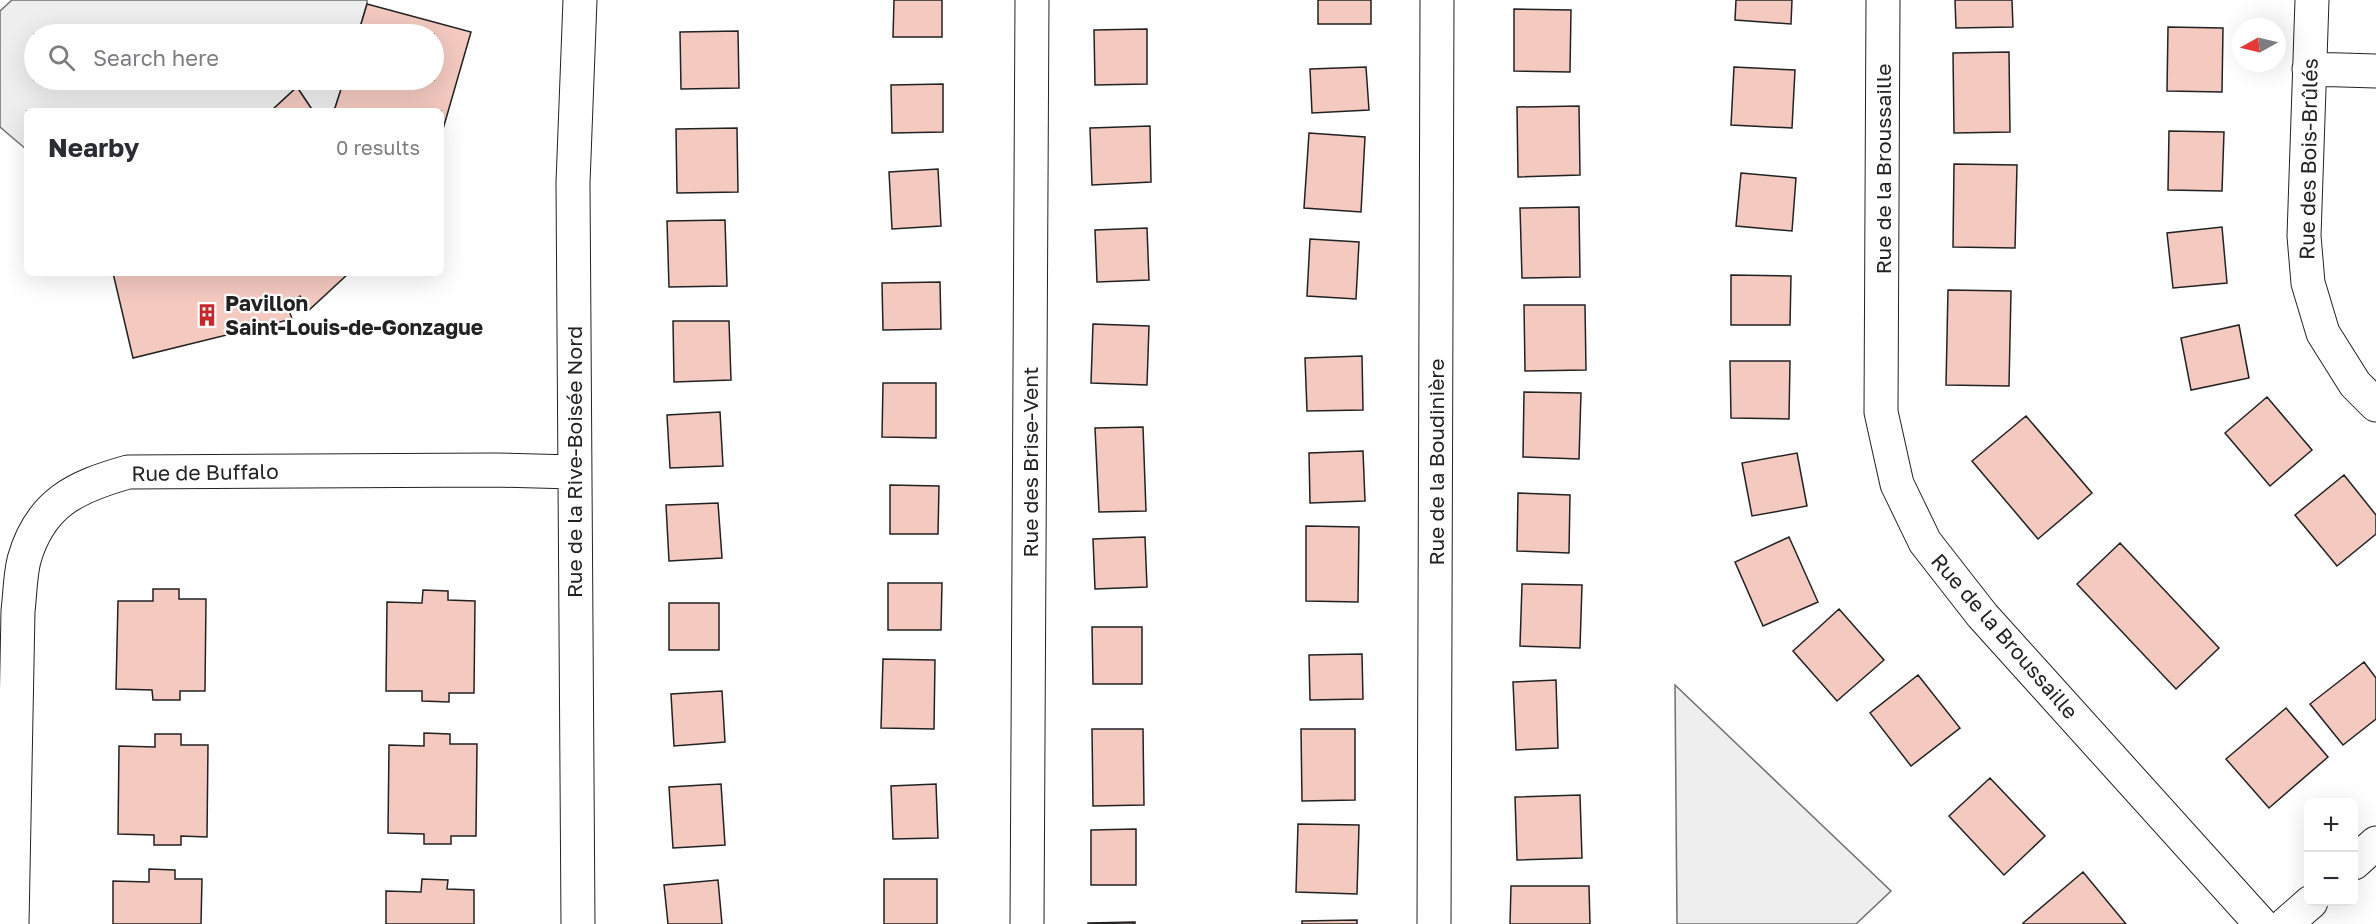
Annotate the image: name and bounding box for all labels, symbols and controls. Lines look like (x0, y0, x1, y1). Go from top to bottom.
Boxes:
north arrow (2232, 18, 2286, 72)
search box (24, 24, 444, 90)
icon: search (45, 41, 78, 74)
text: Search here (93, 44, 219, 71)
street label: Rue des Bois-Brûlés (2293, 58, 2323, 260)
street label: Rue de la Broussaille (1870, 64, 1896, 274)
text: Nearby (48, 132, 139, 163)
text: 0 results (336, 135, 420, 159)
place label: Pavillon Saint-Louis-de-Gonzague (225, 290, 483, 340)
building icon: Pavillon Saint-Louis-de-Gonzague (194, 302, 220, 328)
street label: Rue de la Rive-Boisée Nord (561, 326, 587, 598)
street label: Rue de la Boudinière (1423, 359, 1449, 565)
street label: Rue des Brise-Vent (1017, 367, 1043, 557)
street label: Rue de Buffalo (131, 458, 279, 486)
street label: Rue de la Broussaille (1926, 548, 2084, 724)
map controls (2304, 798, 2358, 906)
button: + (2304, 798, 2358, 852)
button: − (2304, 852, 2358, 906)

